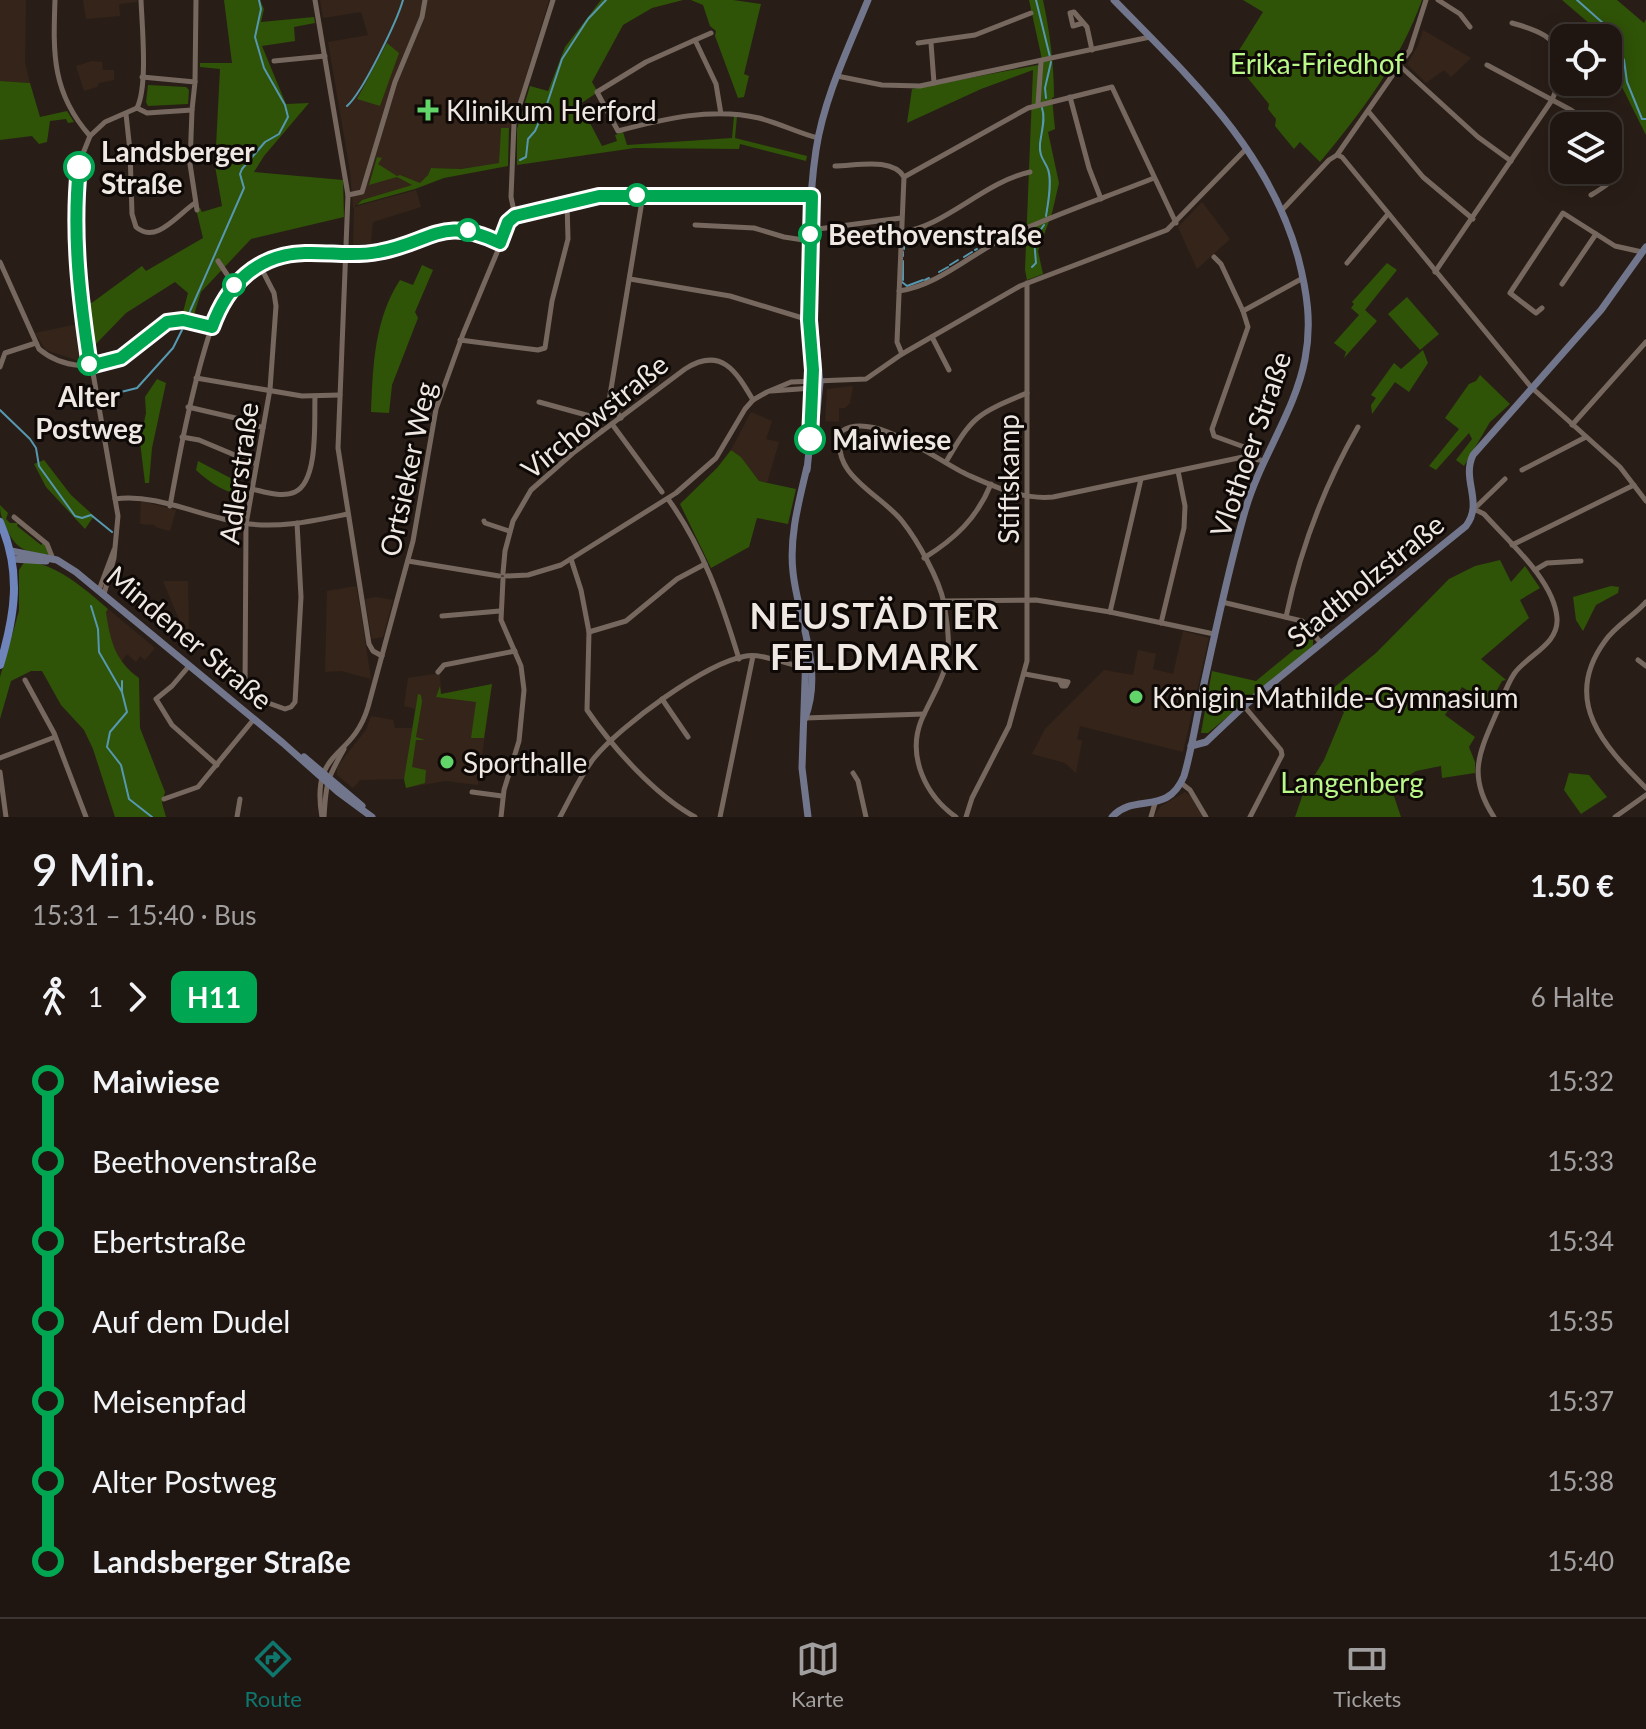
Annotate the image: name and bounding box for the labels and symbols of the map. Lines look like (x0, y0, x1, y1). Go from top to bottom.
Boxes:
park label: Erika-Friedhof (1230, 46, 1404, 80)
place label: Klinikum Herford (446, 93, 657, 127)
marker: Klinikum Herford (417, 99, 439, 121)
place label: Landsberger Straße (101, 134, 255, 200)
marker: Landsberger Straße (64, 152, 94, 182)
unlabelled marker (626, 184, 648, 206)
place label: Beethovenstraße (828, 217, 1042, 251)
unlabelled marker (457, 219, 479, 241)
marker: Beethovenstraße (799, 223, 821, 245)
unlabelled marker (223, 274, 245, 296)
street label: Virchowstraße (514, 346, 674, 486)
street label: Vlothoer Straße (1202, 347, 1298, 541)
marker: Alter Postweg (78, 353, 100, 375)
place label: Alter Postweg (35, 379, 143, 445)
street label: Ortsieker Weg (372, 379, 442, 559)
street label: Adlerstraße (211, 400, 265, 546)
street label: Stiftskamp (991, 414, 1025, 544)
place label: Maiwiese (832, 422, 951, 456)
marker: Maiwiese (795, 424, 825, 454)
street label: Stadtholzstraße (1280, 506, 1450, 654)
street label: Mindener Straße (100, 558, 280, 716)
district label: NEUSTÄDTER FELDMARK (750, 593, 1000, 678)
place label: Königin-Mathilde-Gymnasium (1152, 680, 1519, 714)
marker: Königin-Mathilde-Gymnasium (1127, 688, 1145, 706)
place label: Sporthalle (463, 745, 587, 779)
marker: Sporthalle (438, 753, 456, 771)
park label: Langenberg (1280, 765, 1424, 799)

